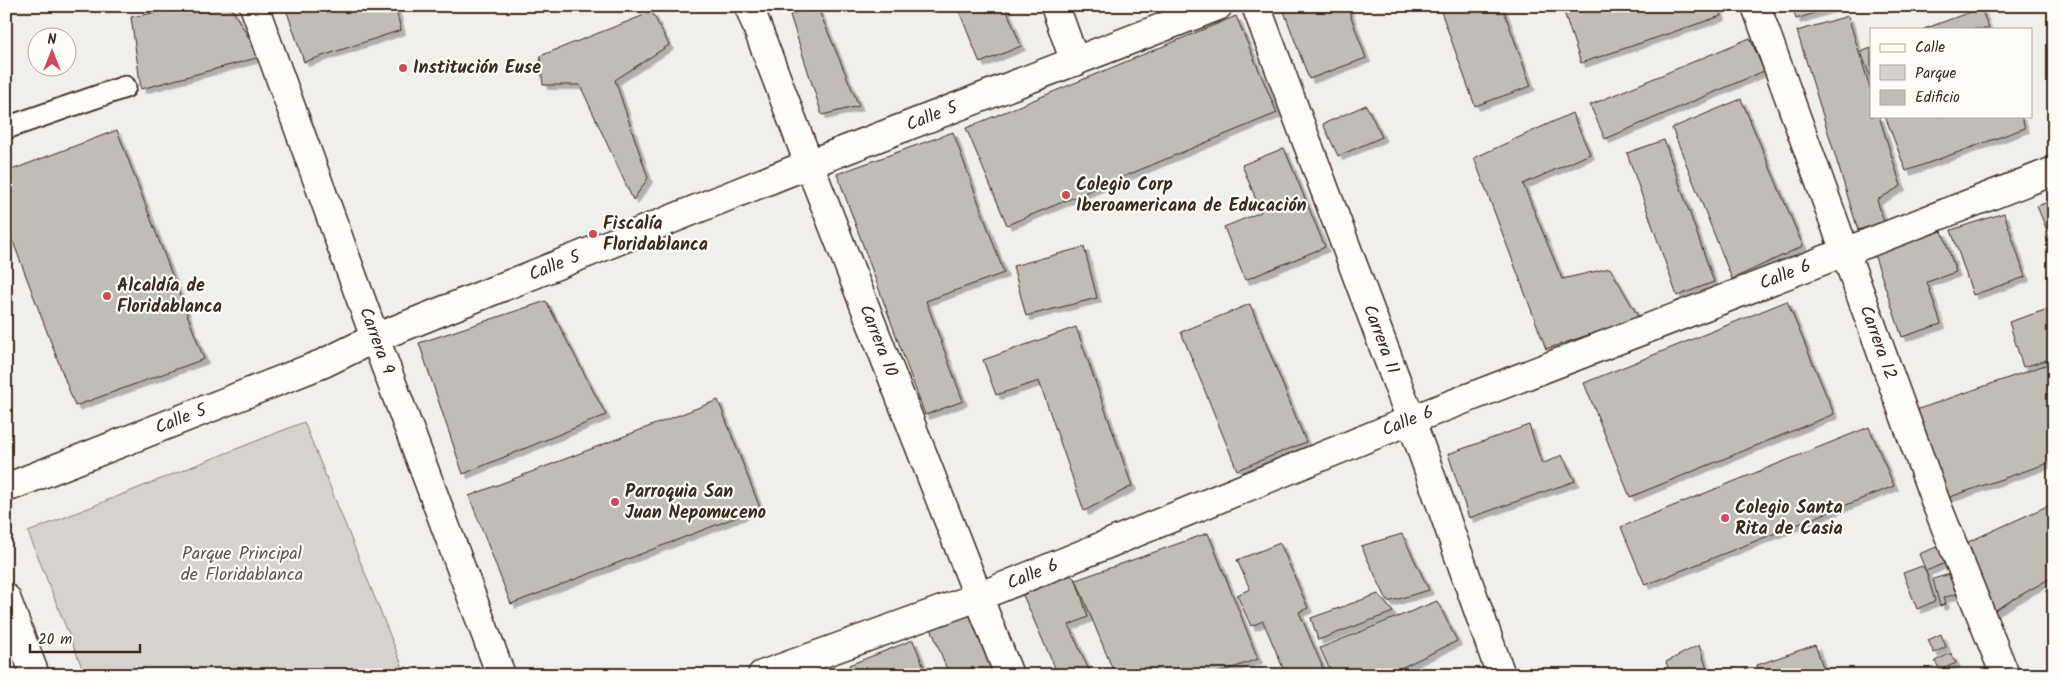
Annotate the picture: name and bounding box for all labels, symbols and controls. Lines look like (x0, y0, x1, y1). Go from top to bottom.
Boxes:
north arrow (28, 28, 78, 78)
legend (1870, 28, 2032, 118)
text: N (48, 29, 57, 51)
text: Calle (1915, 36, 1945, 60)
place label: Institución Euse (413, 54, 541, 83)
marker: Institución Euse (397, 62, 409, 74)
text: Parque (1915, 62, 1956, 86)
text: Edificio (1915, 86, 1960, 110)
street label: Calle 5 (902, 93, 963, 140)
place label: Colegio Corp Iberoamericana de Educación (1076, 171, 1307, 221)
marker: Colegio Corp Iberoamericana de Educación (1060, 189, 1072, 201)
place label: Fiscalía Floridablanca (603, 210, 708, 260)
marker: Fiscalía Floridablanca (587, 228, 599, 240)
street label: Calle 5 (525, 242, 586, 289)
street label: Calle 6 (1755, 252, 1816, 298)
place label: Alcaldía de Floridablanca (117, 272, 222, 322)
marker: Alcaldía de Floridablanca (101, 290, 113, 302)
street label: Carrera 10 (851, 300, 906, 381)
street label: Carrera 11 (1355, 300, 1407, 378)
street label: Carrera 12 (1851, 301, 1905, 384)
street label: Carrera 9 (350, 303, 402, 379)
street label: Calle 5 (151, 396, 212, 442)
street label: Calle 6 (1378, 398, 1438, 445)
place label: Parroquia San Juan Nepomuceno (625, 478, 766, 528)
place label: Colegio Santa Rita de Casia (1735, 494, 1843, 544)
marker: Parroquia San Juan Nepomuceno (609, 496, 621, 508)
marker: Colegio Santa Rita de Casia (1719, 512, 1731, 524)
park label: Parque Principal de Floridablanca (181, 540, 303, 590)
street label: Calle 6 (1003, 551, 1063, 598)
scale bar (30, 621, 140, 653)
text: 20 m (38, 628, 72, 652)

